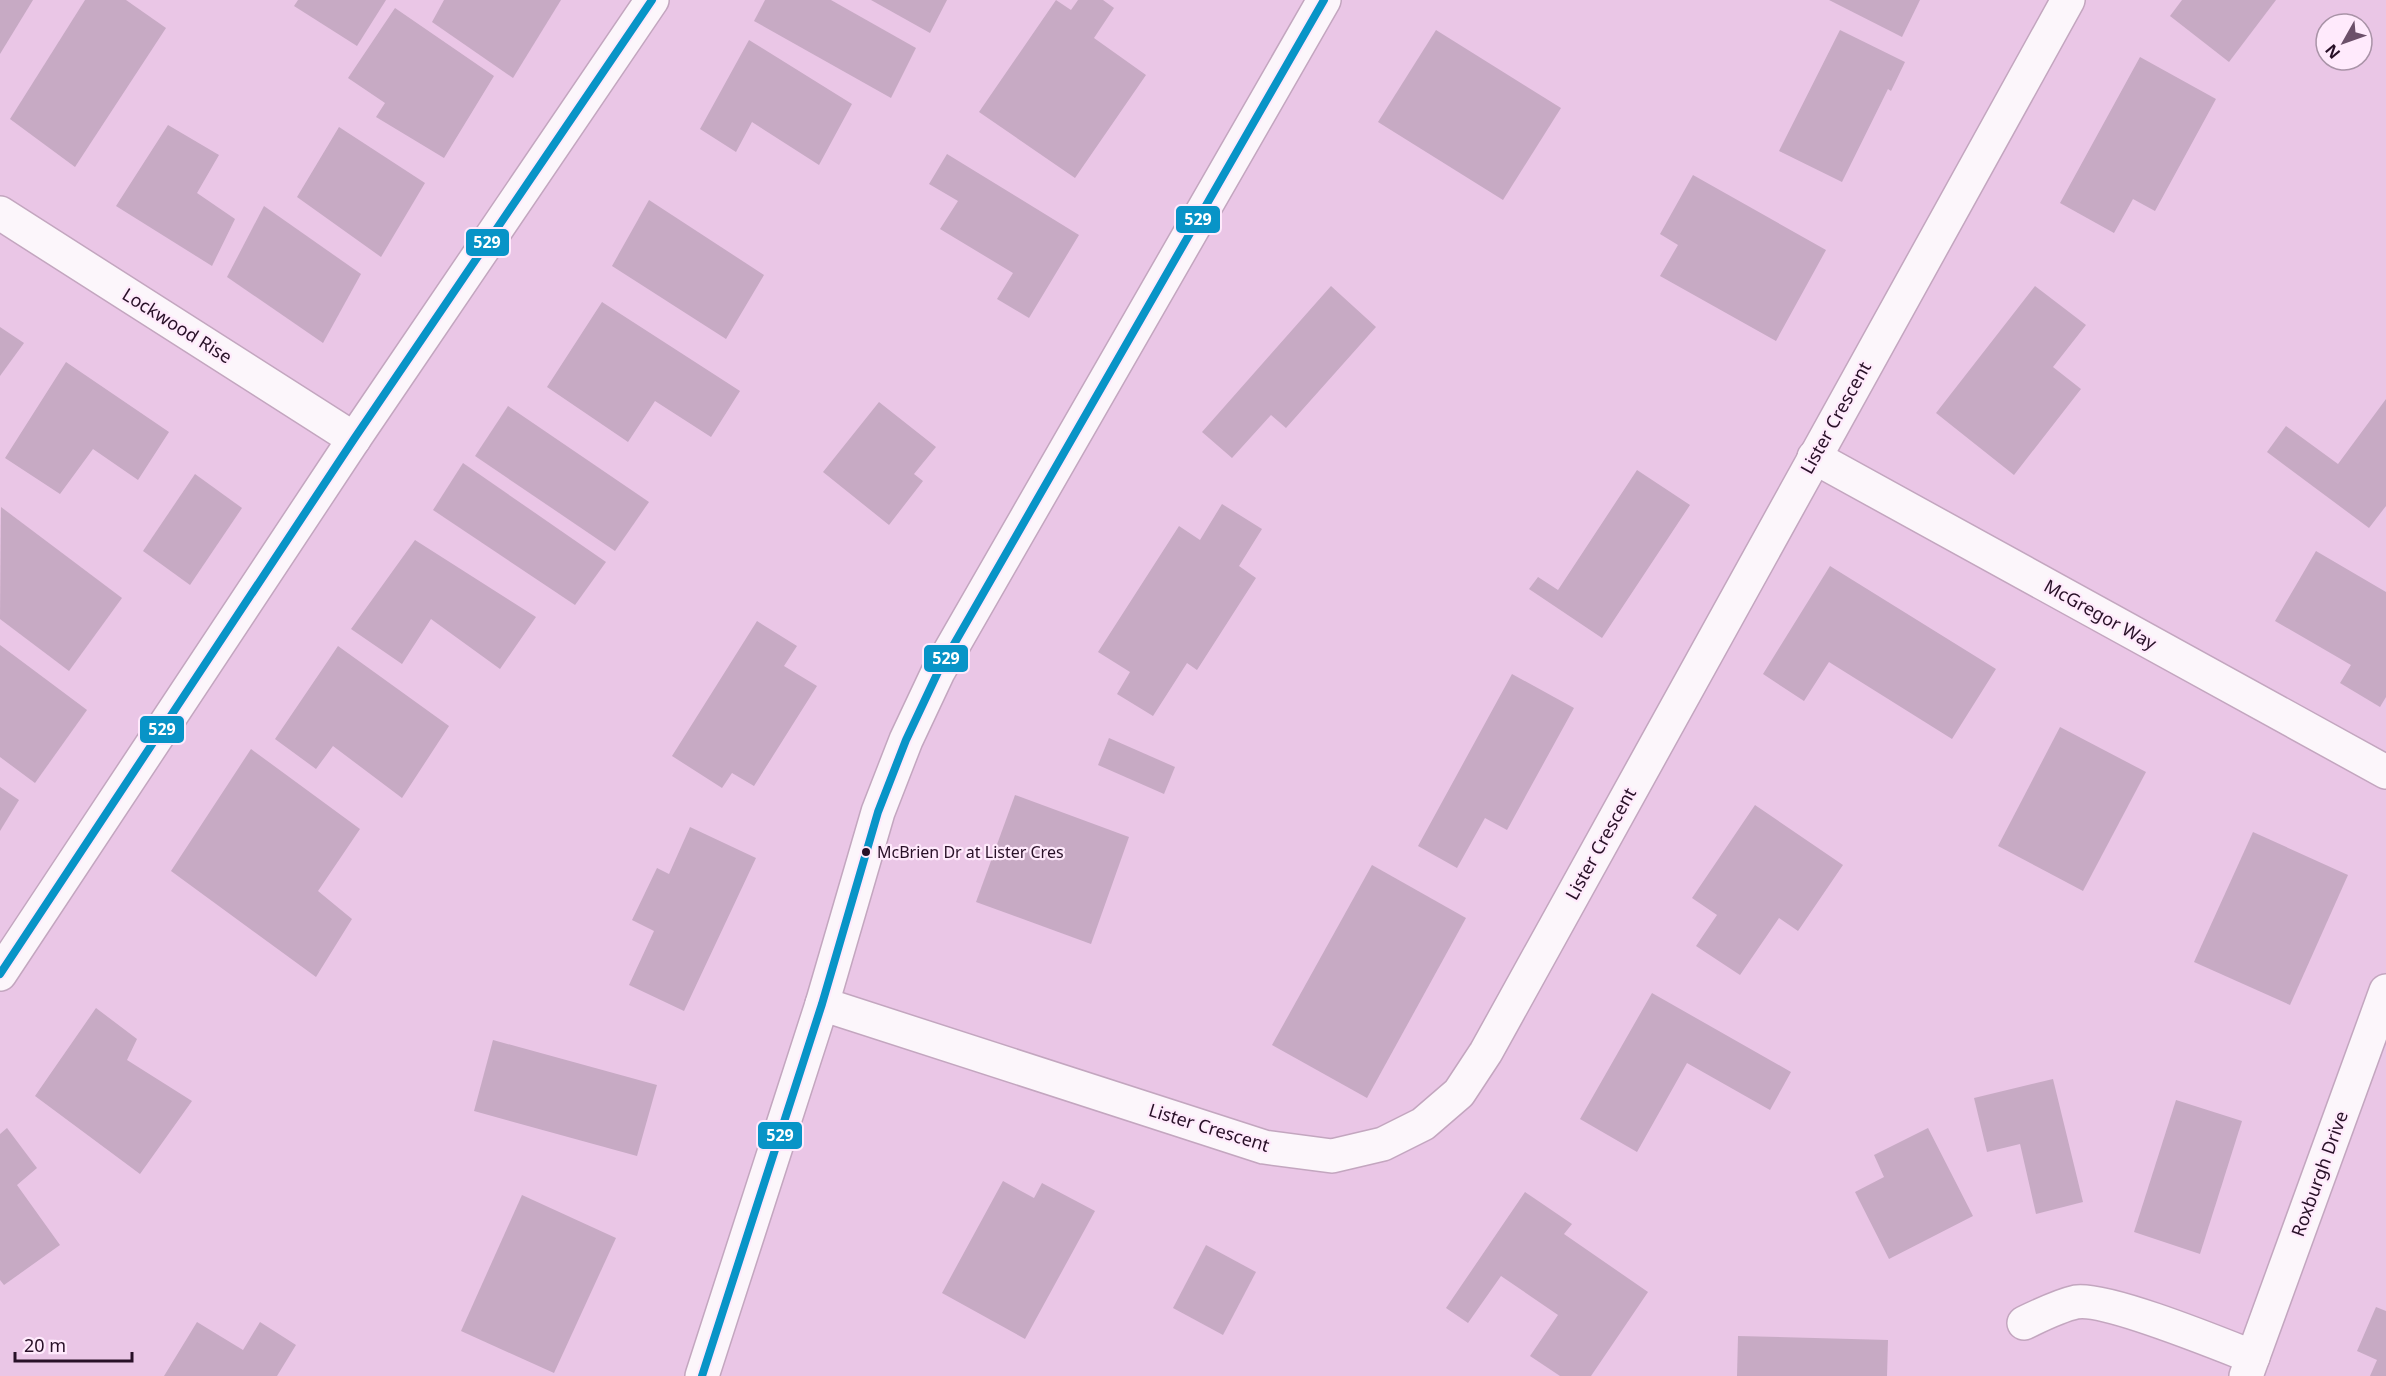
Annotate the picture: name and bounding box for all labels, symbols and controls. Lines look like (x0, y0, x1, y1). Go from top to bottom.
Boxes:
north arrow (2314, 12, 2374, 72)
text: N (2320, 40, 2345, 64)
line badge: 529 (1175, 205, 1221, 234)
text: 529 (1184, 208, 1212, 230)
line badge: 529 (465, 228, 510, 257)
text: 529 (473, 231, 501, 253)
street label: Lockwood Rise (118, 282, 237, 368)
street label: Lister Crescent (1794, 357, 1876, 478)
street label: McGregor Way (2040, 573, 2162, 655)
line badge: 529 (923, 644, 969, 673)
text: 529 (932, 647, 960, 669)
line badge: 529 (139, 715, 185, 744)
text: 529 (148, 718, 176, 740)
street label: Lister Crescent (1559, 783, 1641, 904)
place label: McBrien Dr at Lister Cres (877, 841, 1064, 863)
marker: McBrien Dr at Lister Cres (860, 846, 872, 858)
street label: Lister Crescent (1146, 1097, 1273, 1157)
street label: Roxburgh Drive (2285, 1107, 2353, 1240)
line badge: 529 (757, 1121, 803, 1150)
text: 529 (766, 1124, 794, 1146)
scale bar (15, 1325, 132, 1363)
text: 20 m (24, 1333, 66, 1357)

